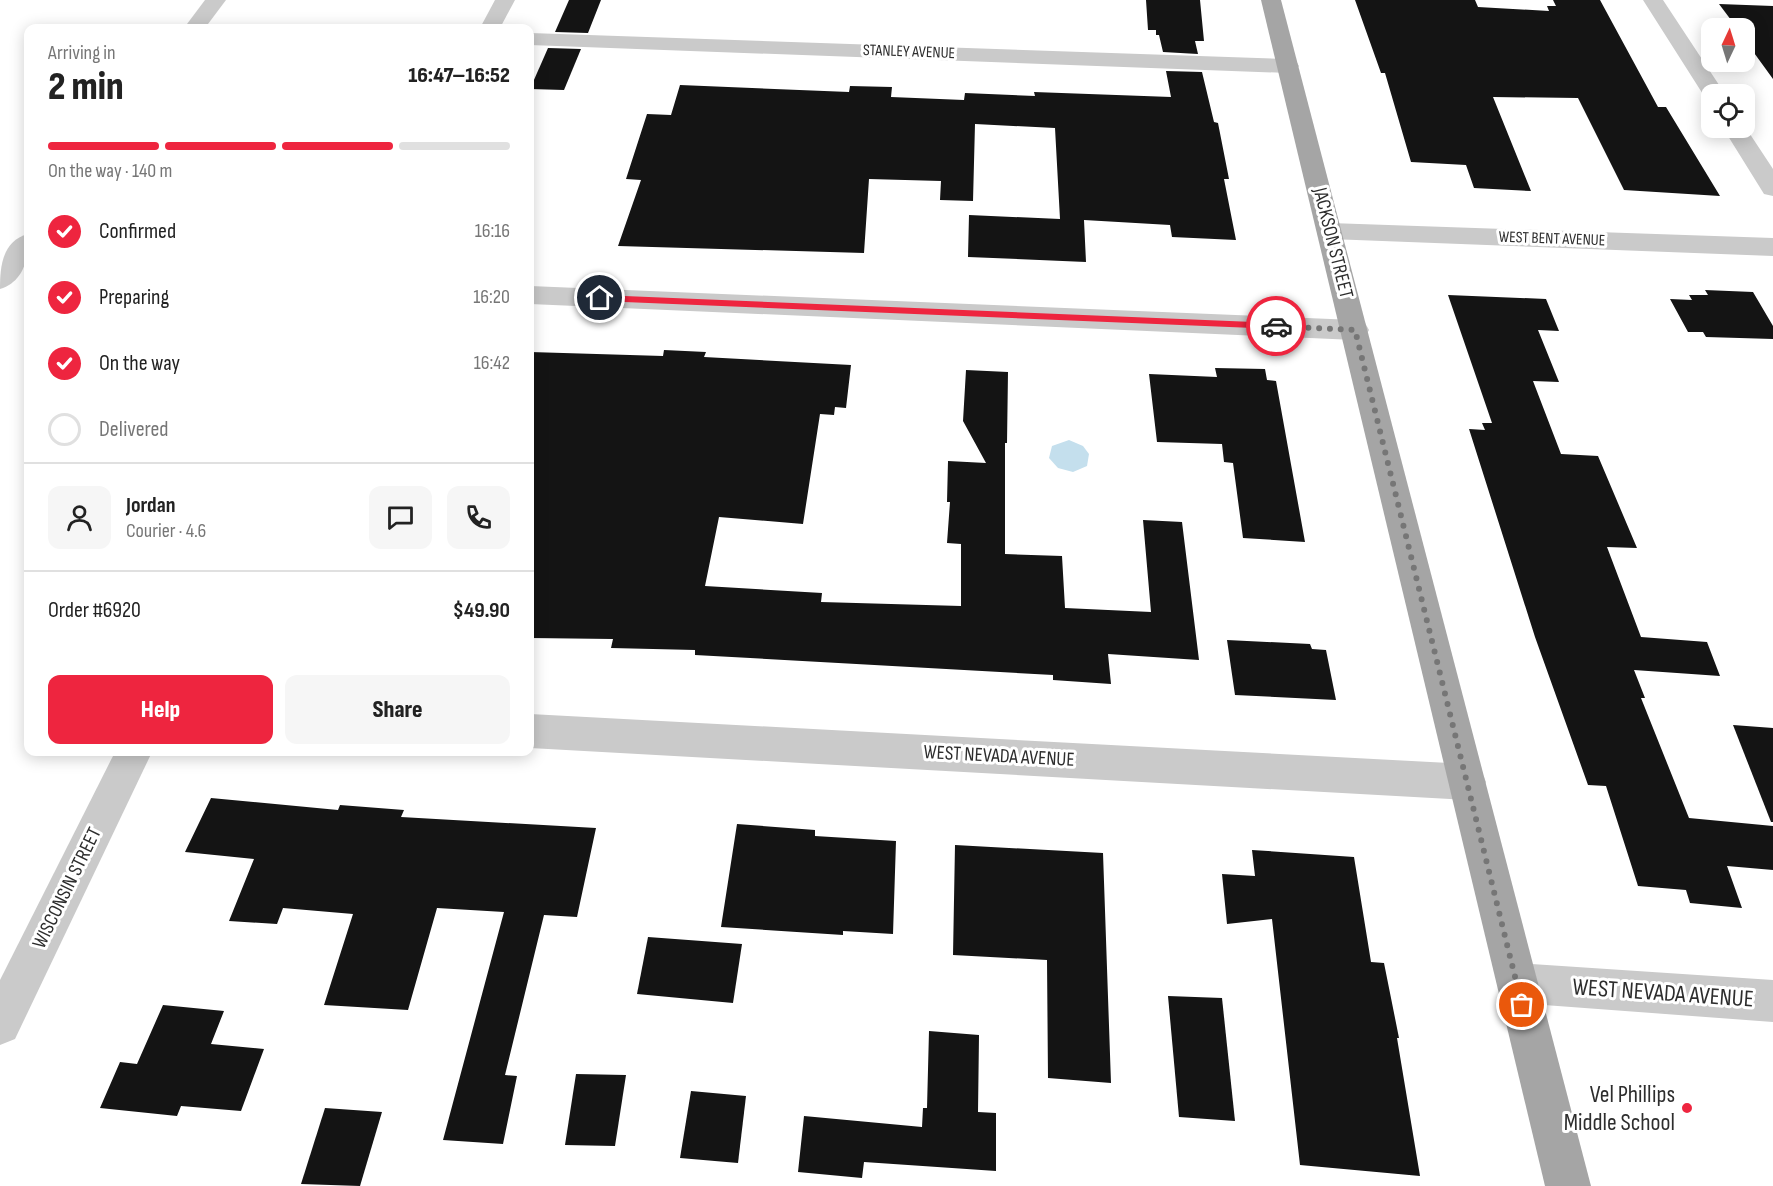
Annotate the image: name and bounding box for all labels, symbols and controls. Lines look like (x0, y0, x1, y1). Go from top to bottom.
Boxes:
north arrow (1701, 18, 1755, 72)
map controls (1701, 18, 1755, 138)
text: Arriving in (48, 41, 116, 65)
street label: STANLEY AVENUE (863, 41, 955, 63)
text: 16:47–16:52 (408, 62, 510, 89)
text: 2 min (48, 64, 124, 111)
button: locate (1701, 84, 1755, 138)
text: On the way · 140 m (48, 159, 172, 183)
street label: JACKSON STREET (1307, 184, 1358, 301)
icon: check (48, 215, 81, 248)
text: Confirmed (99, 218, 176, 245)
text: 16:16 (475, 219, 510, 243)
street label: WEST BENT AVENUE (1498, 228, 1606, 250)
pin (574, 272, 625, 323)
icon: check (48, 281, 81, 314)
icon: home (583, 281, 616, 314)
text: Preparing (99, 284, 169, 311)
text: 16:20 (473, 285, 510, 309)
courier (1246, 296, 1306, 356)
icon: car (1260, 310, 1293, 343)
icon: check (48, 347, 81, 380)
text: On the way (99, 350, 180, 377)
text: 16:42 (474, 351, 510, 375)
text: Delivered (99, 416, 168, 443)
button: person (48, 486, 111, 549)
button: chat (369, 486, 432, 549)
button: phone (447, 486, 510, 549)
text: Jordan (126, 492, 175, 519)
text: Courier · 4.6 (126, 519, 206, 543)
text: Order #6920 (48, 597, 141, 624)
text: $49.90 (453, 597, 510, 624)
button: Help (48, 675, 273, 744)
button: Share (285, 675, 510, 744)
street label: WEST NEVADA AVENUE (923, 740, 1075, 772)
street label: WISCONSIN STREET (27, 824, 107, 952)
street label: WEST NEVADA AVENUE (1571, 972, 1755, 1014)
pin (1496, 979, 1547, 1030)
icon: bag (1505, 988, 1538, 1021)
place label: Vel Phillips Middle School (1564, 1080, 1675, 1137)
marker: Vel Phillips Middle School (1680, 1101, 1694, 1115)

